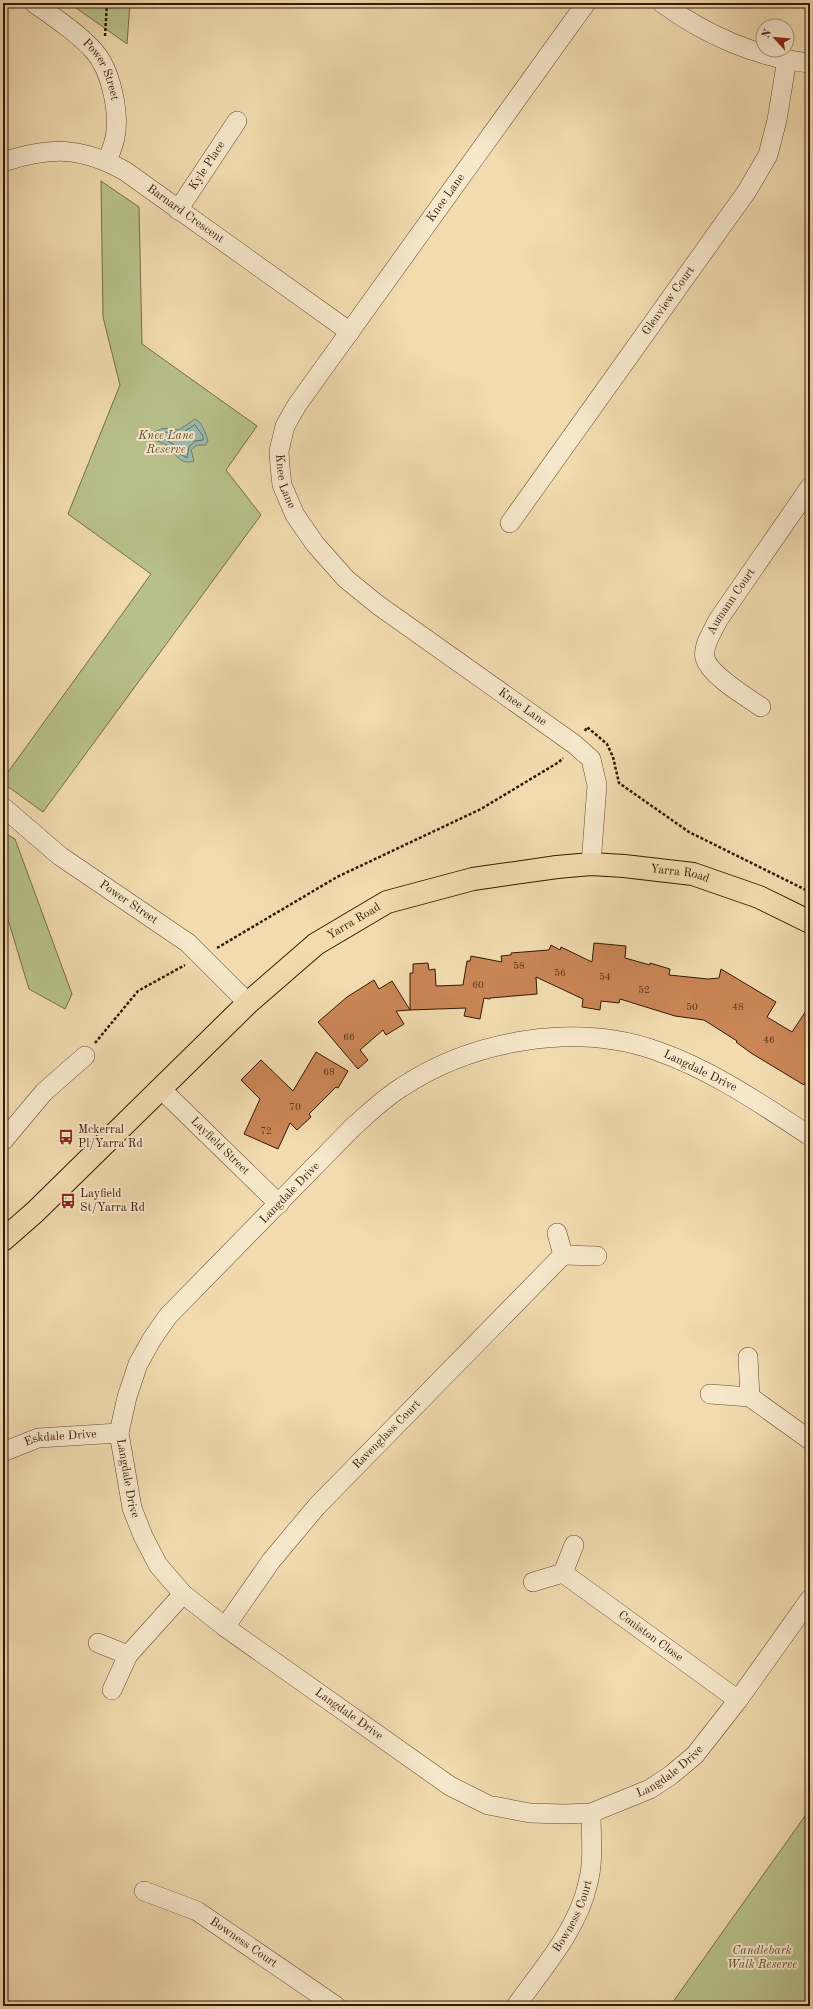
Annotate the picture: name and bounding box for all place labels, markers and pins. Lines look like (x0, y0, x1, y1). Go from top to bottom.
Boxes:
place label: Mckerral Pl/Yarra Rd (78, 1124, 143, 1150)
bus stop icon: Mckerral Pl/Yarra Rd (57, 1128, 75, 1146)
place label: Layfield St/Yarra Rd (80, 1188, 145, 1214)
bus stop icon: Layfield St/Yarra Rd (59, 1192, 77, 1210)

